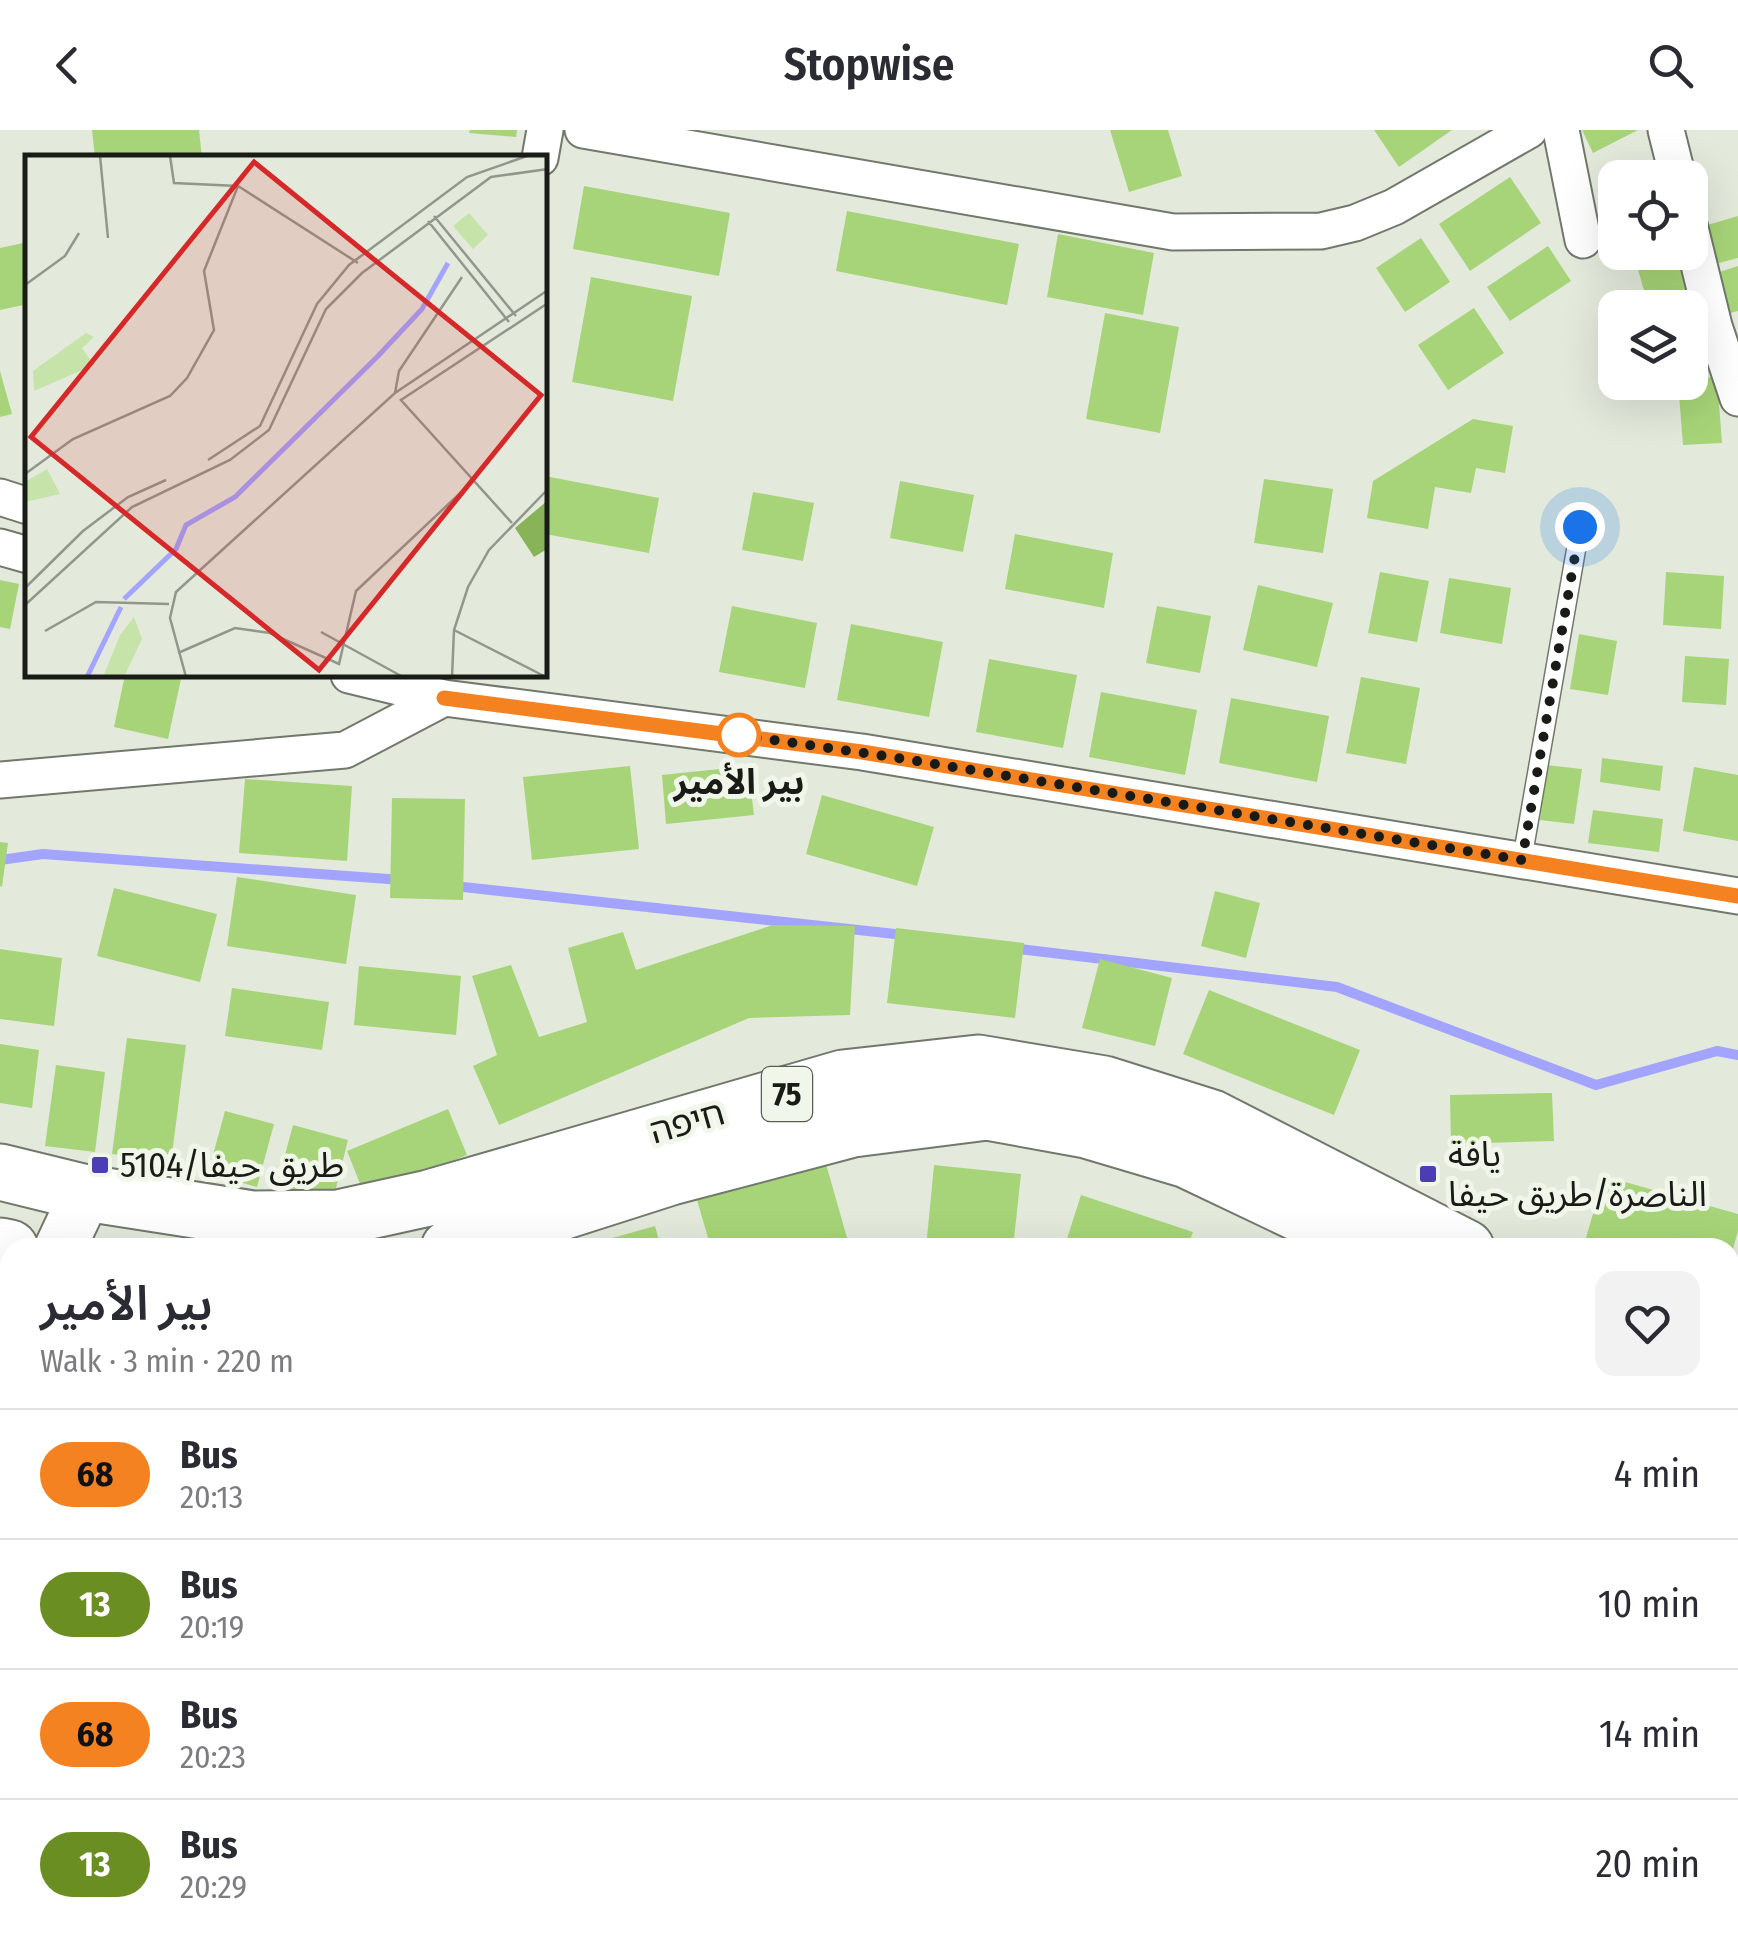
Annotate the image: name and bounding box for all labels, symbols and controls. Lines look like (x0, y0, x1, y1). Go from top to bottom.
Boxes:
icon: back (40, 38, 95, 93)
text: Stopwise (784, 38, 954, 92)
icon: search (1643, 38, 1698, 93)
inset map (25, 155, 548, 678)
map controls (1598, 160, 1708, 400)
button: locate (1598, 160, 1708, 270)
button: layers (1598, 290, 1708, 400)
your location (1555, 502, 1605, 552)
marker: بير الأمير (718, 714, 760, 756)
place label: بير الأمير (672, 761, 804, 803)
road number: 75 (762, 1067, 812, 1121)
street label: חיפה (645, 1091, 729, 1153)
place label: يافة الناصرة/طريق حيفا (1448, 1133, 1707, 1215)
place label: طريق حيفا/5104 (120, 1144, 344, 1186)
marker: طريق حيفا/5104 (89, 1154, 111, 1176)
marker: يافة الناصرة/طريق حيفا (1417, 1163, 1439, 1185)
button: heart (1595, 1271, 1700, 1376)
text: بير الأمير (40, 1275, 213, 1333)
text: Walk · 3 min · 220 m (40, 1342, 294, 1380)
text: Bus (180, 1432, 238, 1478)
text: 4 min (1614, 1451, 1700, 1497)
text: 68 (77, 1453, 113, 1495)
text: 20:13 (180, 1478, 243, 1516)
text: Bus (180, 1562, 238, 1608)
text: 10 min (1598, 1581, 1700, 1627)
text: 13 (79, 1583, 111, 1625)
text: 20:19 (180, 1608, 244, 1646)
text: Bus (180, 1692, 238, 1738)
text: 14 min (1599, 1711, 1700, 1757)
text: 68 (77, 1713, 113, 1755)
text: 20:23 (180, 1738, 246, 1776)
text: Bus (180, 1822, 238, 1868)
text: 20 min (1596, 1841, 1700, 1887)
text: 13 (79, 1843, 111, 1885)
text: 20:29 (180, 1868, 247, 1906)

